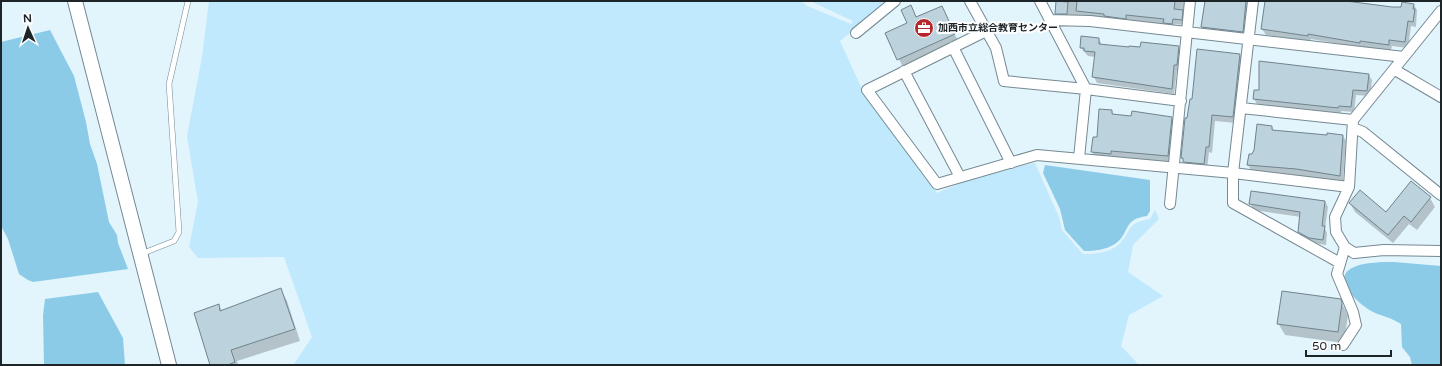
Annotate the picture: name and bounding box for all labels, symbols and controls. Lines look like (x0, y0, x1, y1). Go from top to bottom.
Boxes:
north arrow (8, 8, 48, 48)
text: N (23, 12, 32, 25)
office icon: 加西市立総合教育センター (913, 17, 935, 39)
place label: 加西市立総合教育センター (938, 22, 1058, 34)
scale bar (1306, 332, 1391, 358)
text: 50 m (1312, 339, 1341, 353)

